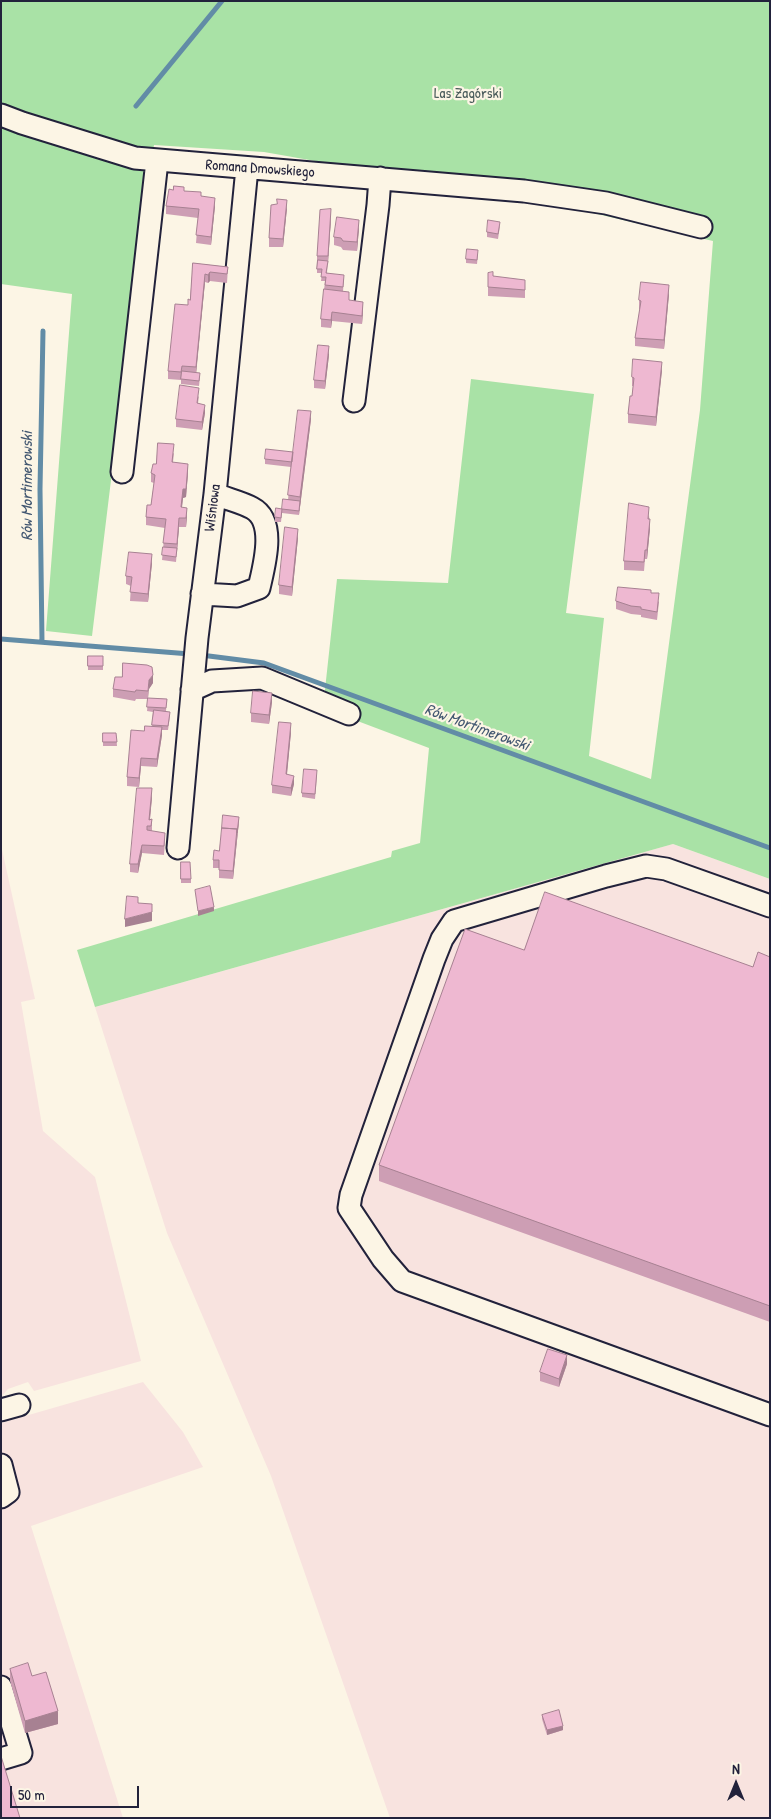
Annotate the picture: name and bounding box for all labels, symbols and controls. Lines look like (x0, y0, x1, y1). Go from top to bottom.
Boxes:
park label: Las Zagórski (434, 85, 502, 103)
street label: Romana Dmowskiego (205, 156, 315, 182)
water label: Rów Mortimerowski (18, 431, 38, 541)
street label: Wiśniowa (201, 483, 225, 533)
water label: Rów Mortimerowski (422, 700, 532, 756)
north arrow (711, 1759, 761, 1809)
text: N (732, 1759, 740, 1778)
scale bar (12, 1776, 141, 1808)
text: 50 m (18, 1784, 45, 1805)

